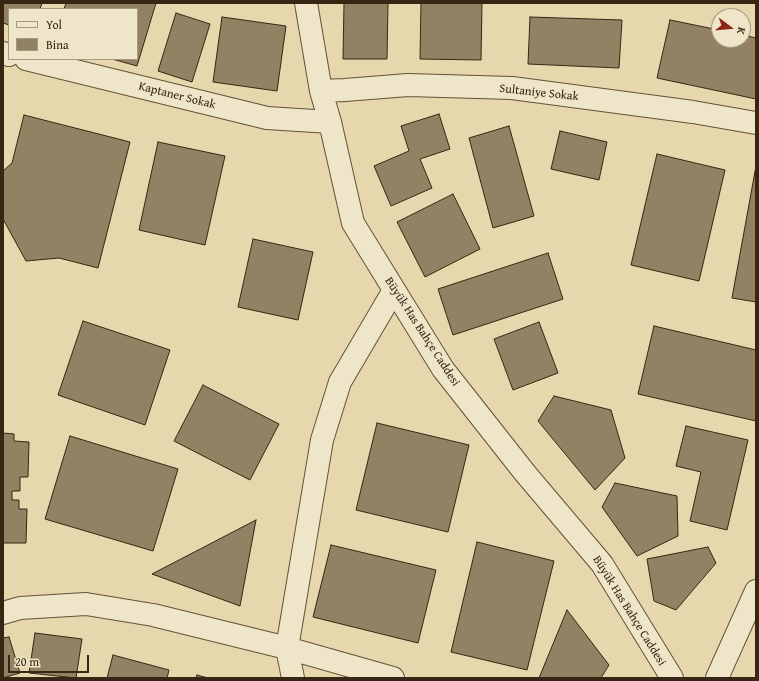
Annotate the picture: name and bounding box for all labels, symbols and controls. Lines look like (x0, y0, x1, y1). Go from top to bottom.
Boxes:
legend (8, 8, 138, 60)
north arrow (711, 8, 751, 48)
text: Yol (46, 16, 62, 33)
text: K (733, 25, 750, 37)
text: Bina (46, 36, 69, 53)
street label: Kaptaner Sokak (137, 79, 217, 113)
street label: Sultaniye Sokak (499, 82, 579, 104)
street label: Büyük Has Bahçe Caddesi (381, 275, 463, 389)
street label: Büyük Has Bahçe Caddesi (589, 553, 669, 669)
scale bar (10, 647, 91, 673)
text: 20 m (15, 653, 39, 670)

